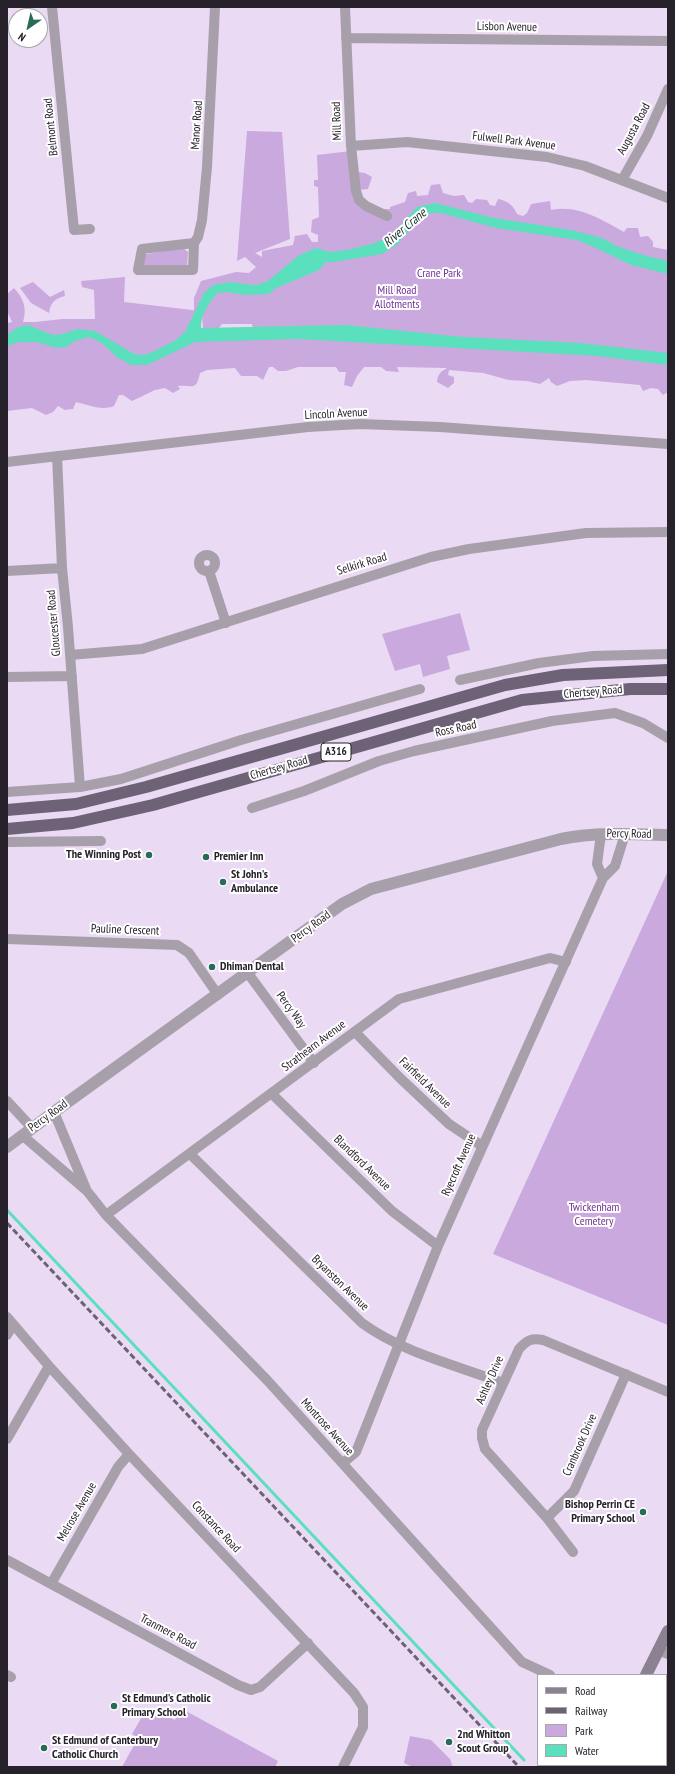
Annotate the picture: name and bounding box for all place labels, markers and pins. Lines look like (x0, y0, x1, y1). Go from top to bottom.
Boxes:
place label: The Winning Post (66, 848, 141, 862)
marker: The Winning Post (144, 850, 154, 860)
place label: Premier Inn (214, 850, 263, 864)
marker: Premier Inn (201, 852, 211, 862)
place label: St John's Ambulance (231, 868, 278, 896)
marker: St John's Ambulance (218, 877, 228, 887)
place label: Dhiman Dental (220, 960, 284, 974)
marker: Dhiman Dental (207, 962, 217, 972)
place label: Bishop Perrin CE Primary School (565, 1498, 635, 1526)
marker: Bishop Perrin CE Primary School (638, 1507, 648, 1517)
place label: St Edmund's Catholic Primary School (122, 1692, 211, 1720)
marker: St Edmund's Catholic Primary School (109, 1701, 119, 1711)
place label: 2nd Whitton Scout Group (457, 1728, 510, 1756)
place label: St Edmund of Canterbury Catholic Church (52, 1734, 158, 1762)
marker: 2nd Whitton Scout Group (444, 1737, 454, 1747)
marker: St Edmund of Canterbury Catholic Church (39, 1743, 49, 1753)

